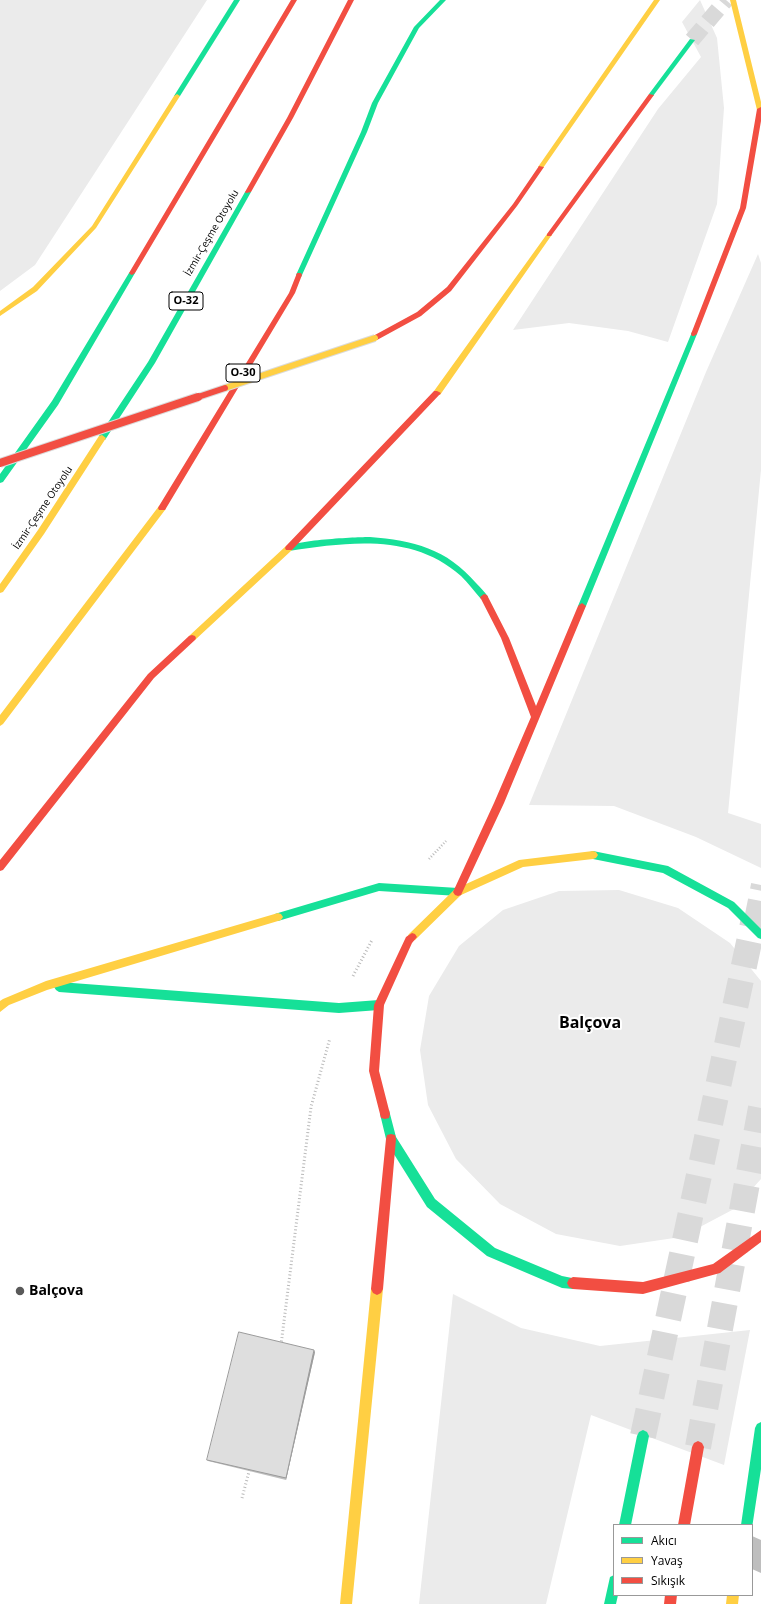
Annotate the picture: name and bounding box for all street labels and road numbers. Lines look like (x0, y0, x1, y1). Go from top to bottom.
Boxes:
street label: İzmir-Çeşme Otoyolu (182, 188, 242, 278)
road number: O-32 (169, 292, 203, 310)
road number: O-30 (226, 364, 260, 382)
street label: İzmir-Çeşme Otoyolu (11, 464, 75, 552)

